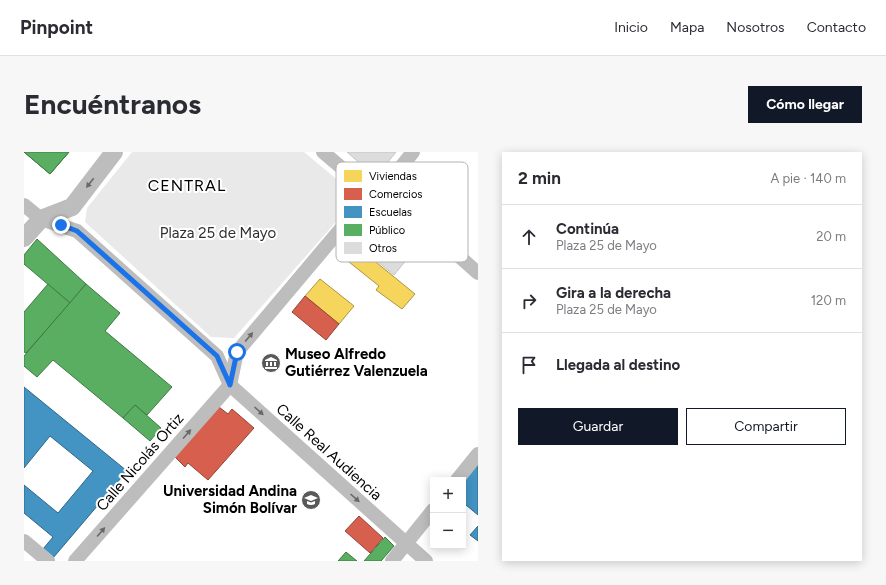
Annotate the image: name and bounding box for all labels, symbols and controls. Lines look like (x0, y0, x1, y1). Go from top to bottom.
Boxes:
text: Pinpoint (20, 16, 93, 39)
text: Inicio (614, 19, 648, 36)
text: Mapa (670, 19, 704, 36)
text: Nosotros (726, 19, 785, 36)
text: Contacto (807, 19, 866, 36)
button: Cómo llegar (748, 86, 862, 123)
text: Encuéntranos (24, 87, 201, 121)
legend (336, 162, 468, 262)
text: 2 min (518, 168, 561, 188)
text: Viviendas (369, 170, 417, 183)
text: A pie · 140 m (770, 171, 846, 186)
district label: CENTRAL (148, 176, 226, 195)
one-way arrow (86, 177, 95, 188)
text: Comercios (369, 188, 422, 201)
text: Escuelas (369, 206, 412, 219)
route end (52, 216, 70, 234)
text: Continúa (556, 220, 619, 238)
park label: Plaza 25 de Mayo (160, 224, 276, 242)
text: Público (369, 224, 405, 237)
icon: ahead (518, 226, 540, 248)
text: 20 m (816, 229, 846, 244)
text: Plaza 25 de Mayo (556, 238, 657, 253)
text: Otros (369, 242, 397, 255)
text: Gira a la derecha (556, 284, 671, 302)
icon: right (518, 290, 540, 312)
text: 120 m (811, 293, 846, 308)
text: Plaza 25 de Mayo (556, 302, 657, 317)
one-way arrow (245, 332, 254, 343)
route start (228, 343, 246, 361)
place label: Museo Alfredo Gutiérrez Valenzuela (285, 345, 428, 380)
museum icon: Museo Alfredo Gutiérrez Valenzuela (260, 352, 282, 374)
icon: arrive (518, 354, 540, 376)
text: Llegada al destino (556, 356, 680, 374)
street label: Calle Real Audiencia (273, 400, 385, 504)
one-way arrow (254, 406, 264, 416)
button: Guardar (518, 408, 678, 445)
button: Compartir (686, 408, 846, 445)
street label: Calle Nicolás Ortiz (93, 409, 187, 515)
one-way arrow (182, 429, 191, 439)
map controls (430, 477, 466, 549)
button: + (430, 477, 466, 513)
place label: Universidad Andina Simón Bolívar (163, 482, 297, 517)
school or university icon: Universidad Andina Simón Bolívar (300, 489, 322, 511)
one-way arrow (351, 493, 360, 502)
button: − (430, 513, 466, 549)
one-way arrow (96, 526, 105, 537)

